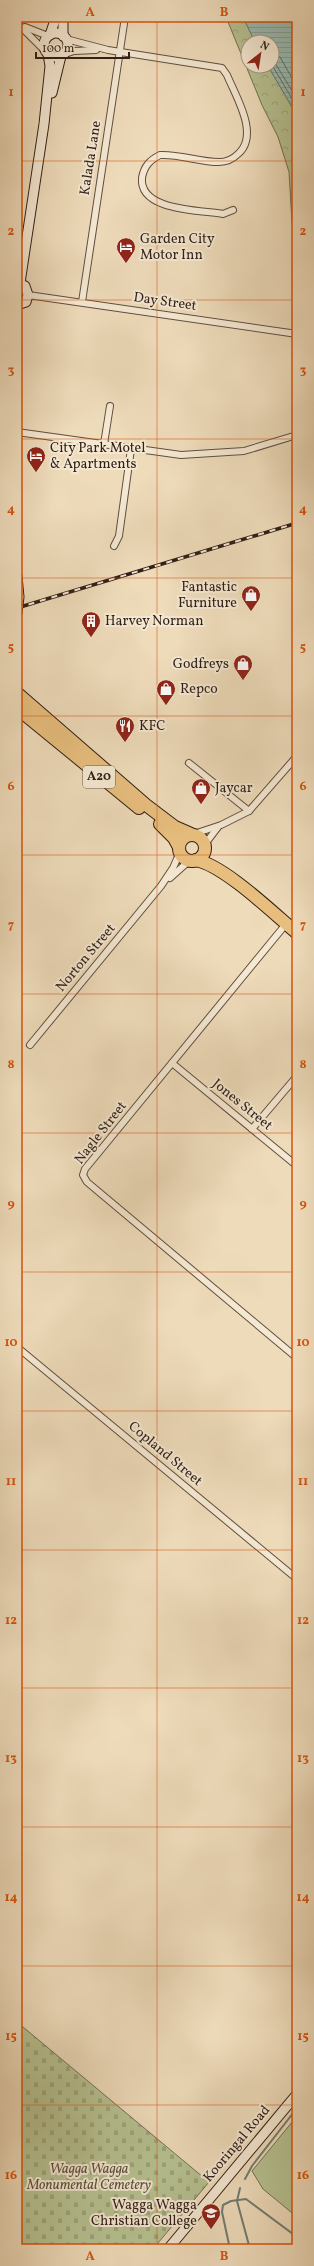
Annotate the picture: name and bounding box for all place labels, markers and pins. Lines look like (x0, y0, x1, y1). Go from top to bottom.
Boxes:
place label: Garden City Motor Inn (140, 230, 215, 265)
hotel icon: Garden City Motor Inn (115, 236, 137, 264)
place label: City Park Motel & Apartments (50, 439, 145, 474)
hotel icon: City Park Motel & Apartments (25, 445, 47, 473)
place label: Fantastic Furniture (178, 578, 237, 613)
shop icon: Fantastic Furniture (240, 584, 262, 612)
building icon: Harvey Norman (80, 610, 102, 638)
place label: Harvey Norman (105, 612, 204, 631)
shop icon: Godfreys (232, 653, 254, 681)
place label: Godfreys (173, 655, 229, 674)
shop icon: Repco (155, 678, 177, 706)
place label: Repco (180, 680, 218, 699)
restaurant icon: KFC (114, 715, 136, 743)
place label: KFC (139, 717, 166, 736)
shop icon: Jaycar (190, 777, 212, 805)
place label: Jaycar (215, 779, 253, 798)
place label: Wagga Wagga Christian College (91, 2196, 197, 2231)
school or university icon: Wagga Wagga Christian College (200, 2202, 222, 2230)

